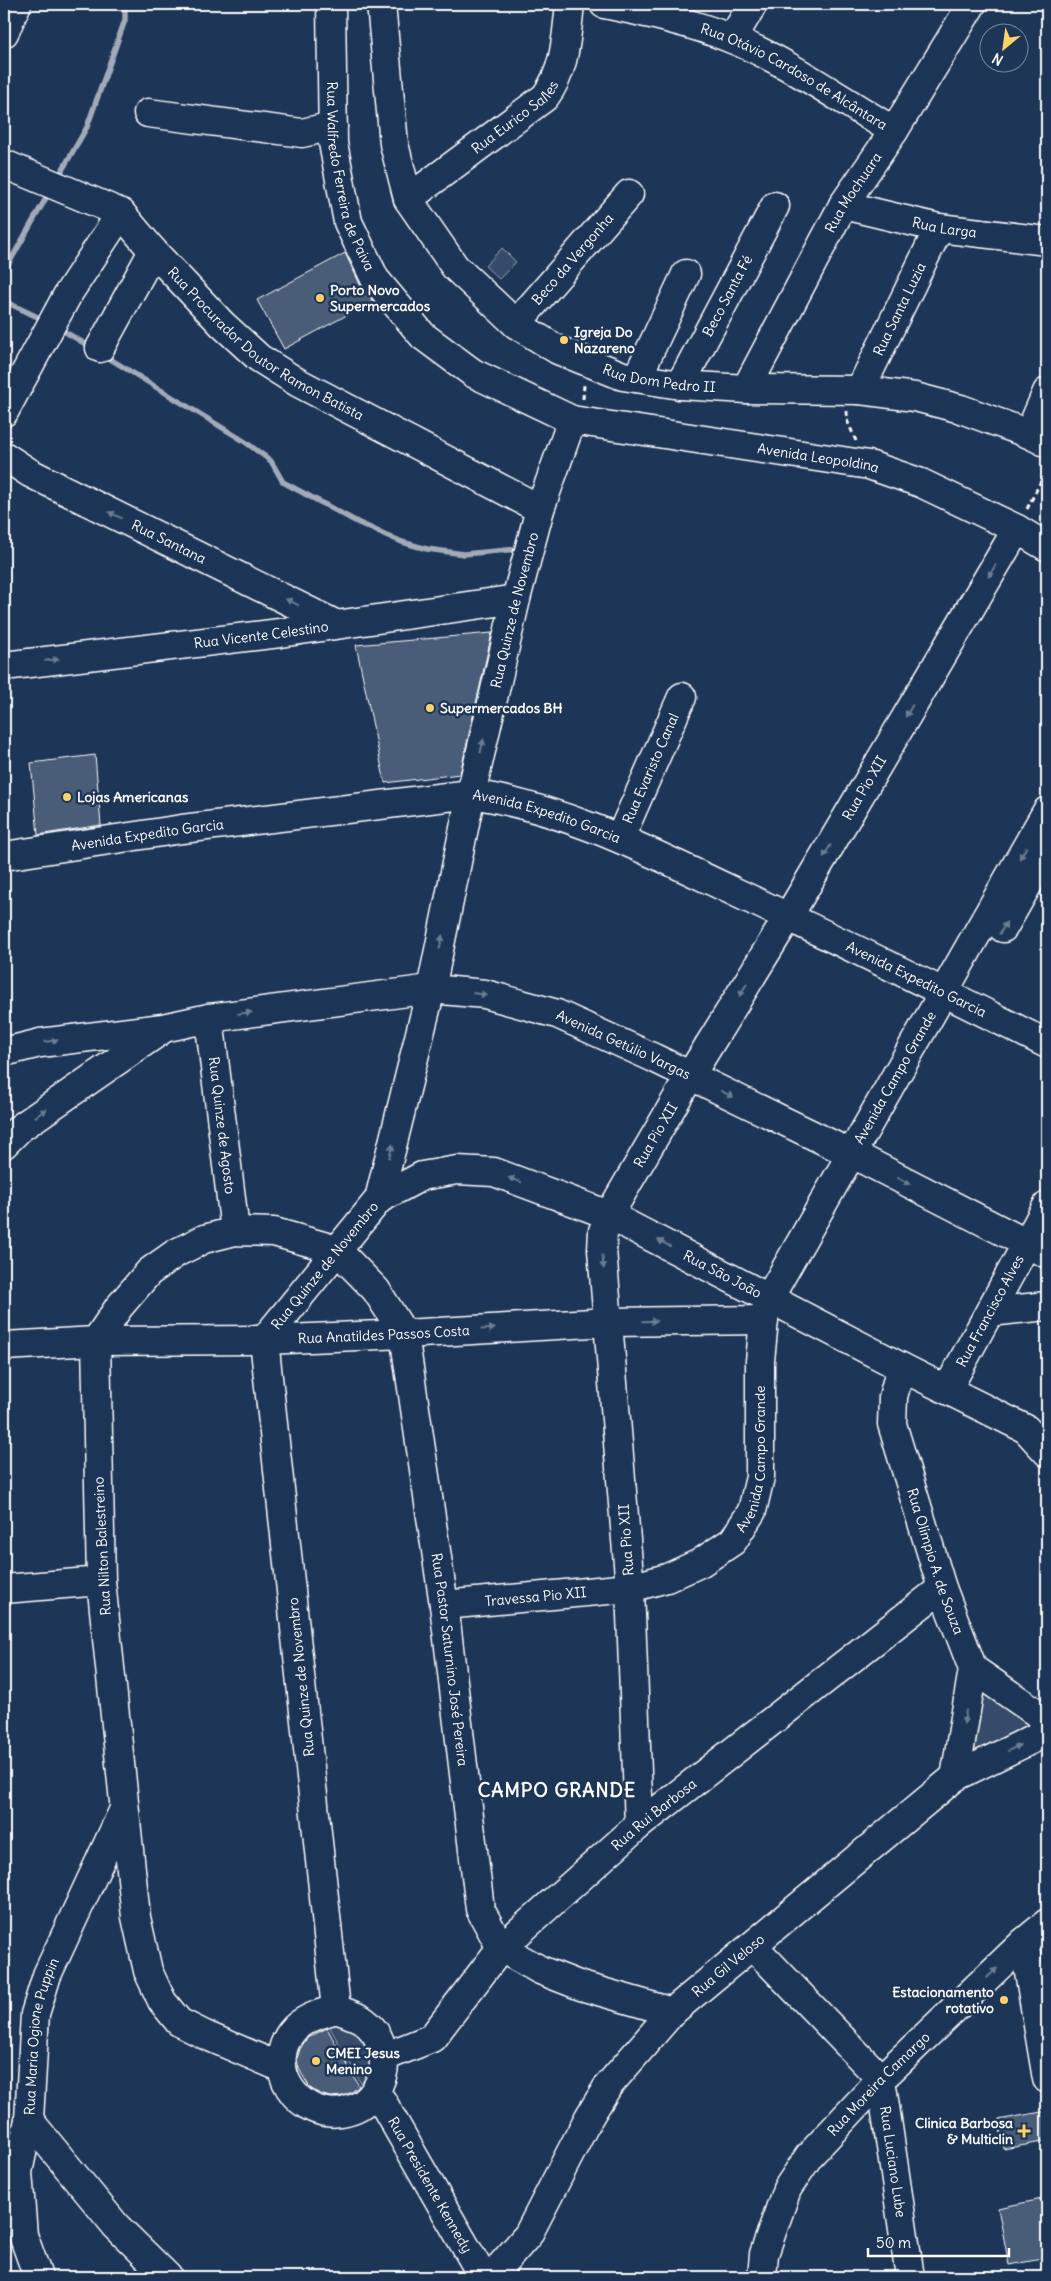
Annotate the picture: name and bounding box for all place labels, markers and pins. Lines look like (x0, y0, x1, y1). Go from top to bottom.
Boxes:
place label: Porto Novo Supermercados (330, 281, 431, 315)
marker: Porto Novo Supermercados (314, 292, 326, 304)
place label: Igreja Do Nazareno (574, 323, 635, 357)
marker: Igreja Do Nazareno (558, 334, 570, 346)
place label: Supermercados BH (440, 699, 563, 717)
marker: Supermercados BH (424, 702, 436, 714)
place label: Lojas Americanas (77, 788, 189, 806)
marker: Lojas Americanas (61, 791, 73, 803)
place label: Estacionamento rotativo (892, 1983, 994, 2017)
marker: Estacionamento rotativo (998, 1994, 1010, 2006)
place label: CMEI Jesus Menino (326, 2044, 400, 2078)
marker: CMEI Jesus Menino (310, 2055, 322, 2067)
place label: Clinica Barbosa & Multiclin (915, 2114, 1013, 2148)
marker: Clinica Barbosa & Multiclin (1017, 2124, 1031, 2138)

